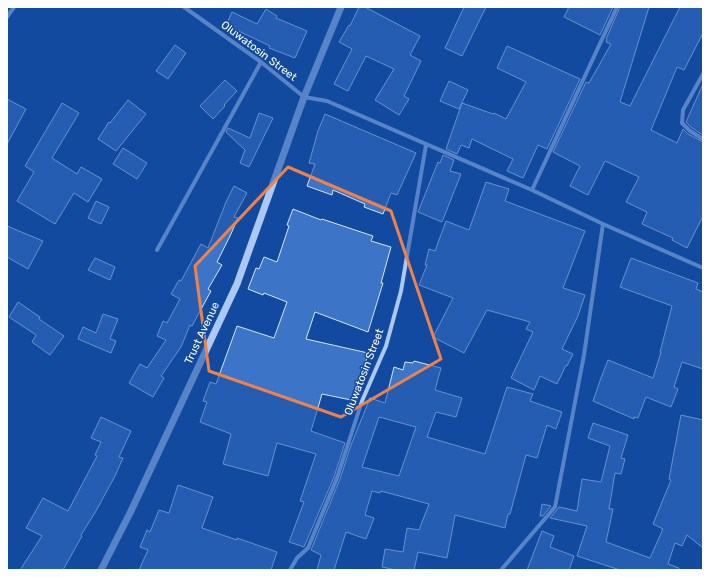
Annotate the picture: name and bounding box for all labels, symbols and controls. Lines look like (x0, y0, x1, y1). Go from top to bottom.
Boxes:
street label: Oluwatosin Street (219, 18, 300, 84)
street label: Trust Avenue (182, 300, 222, 366)
street label: Oluwatosin Street (342, 326, 387, 417)

